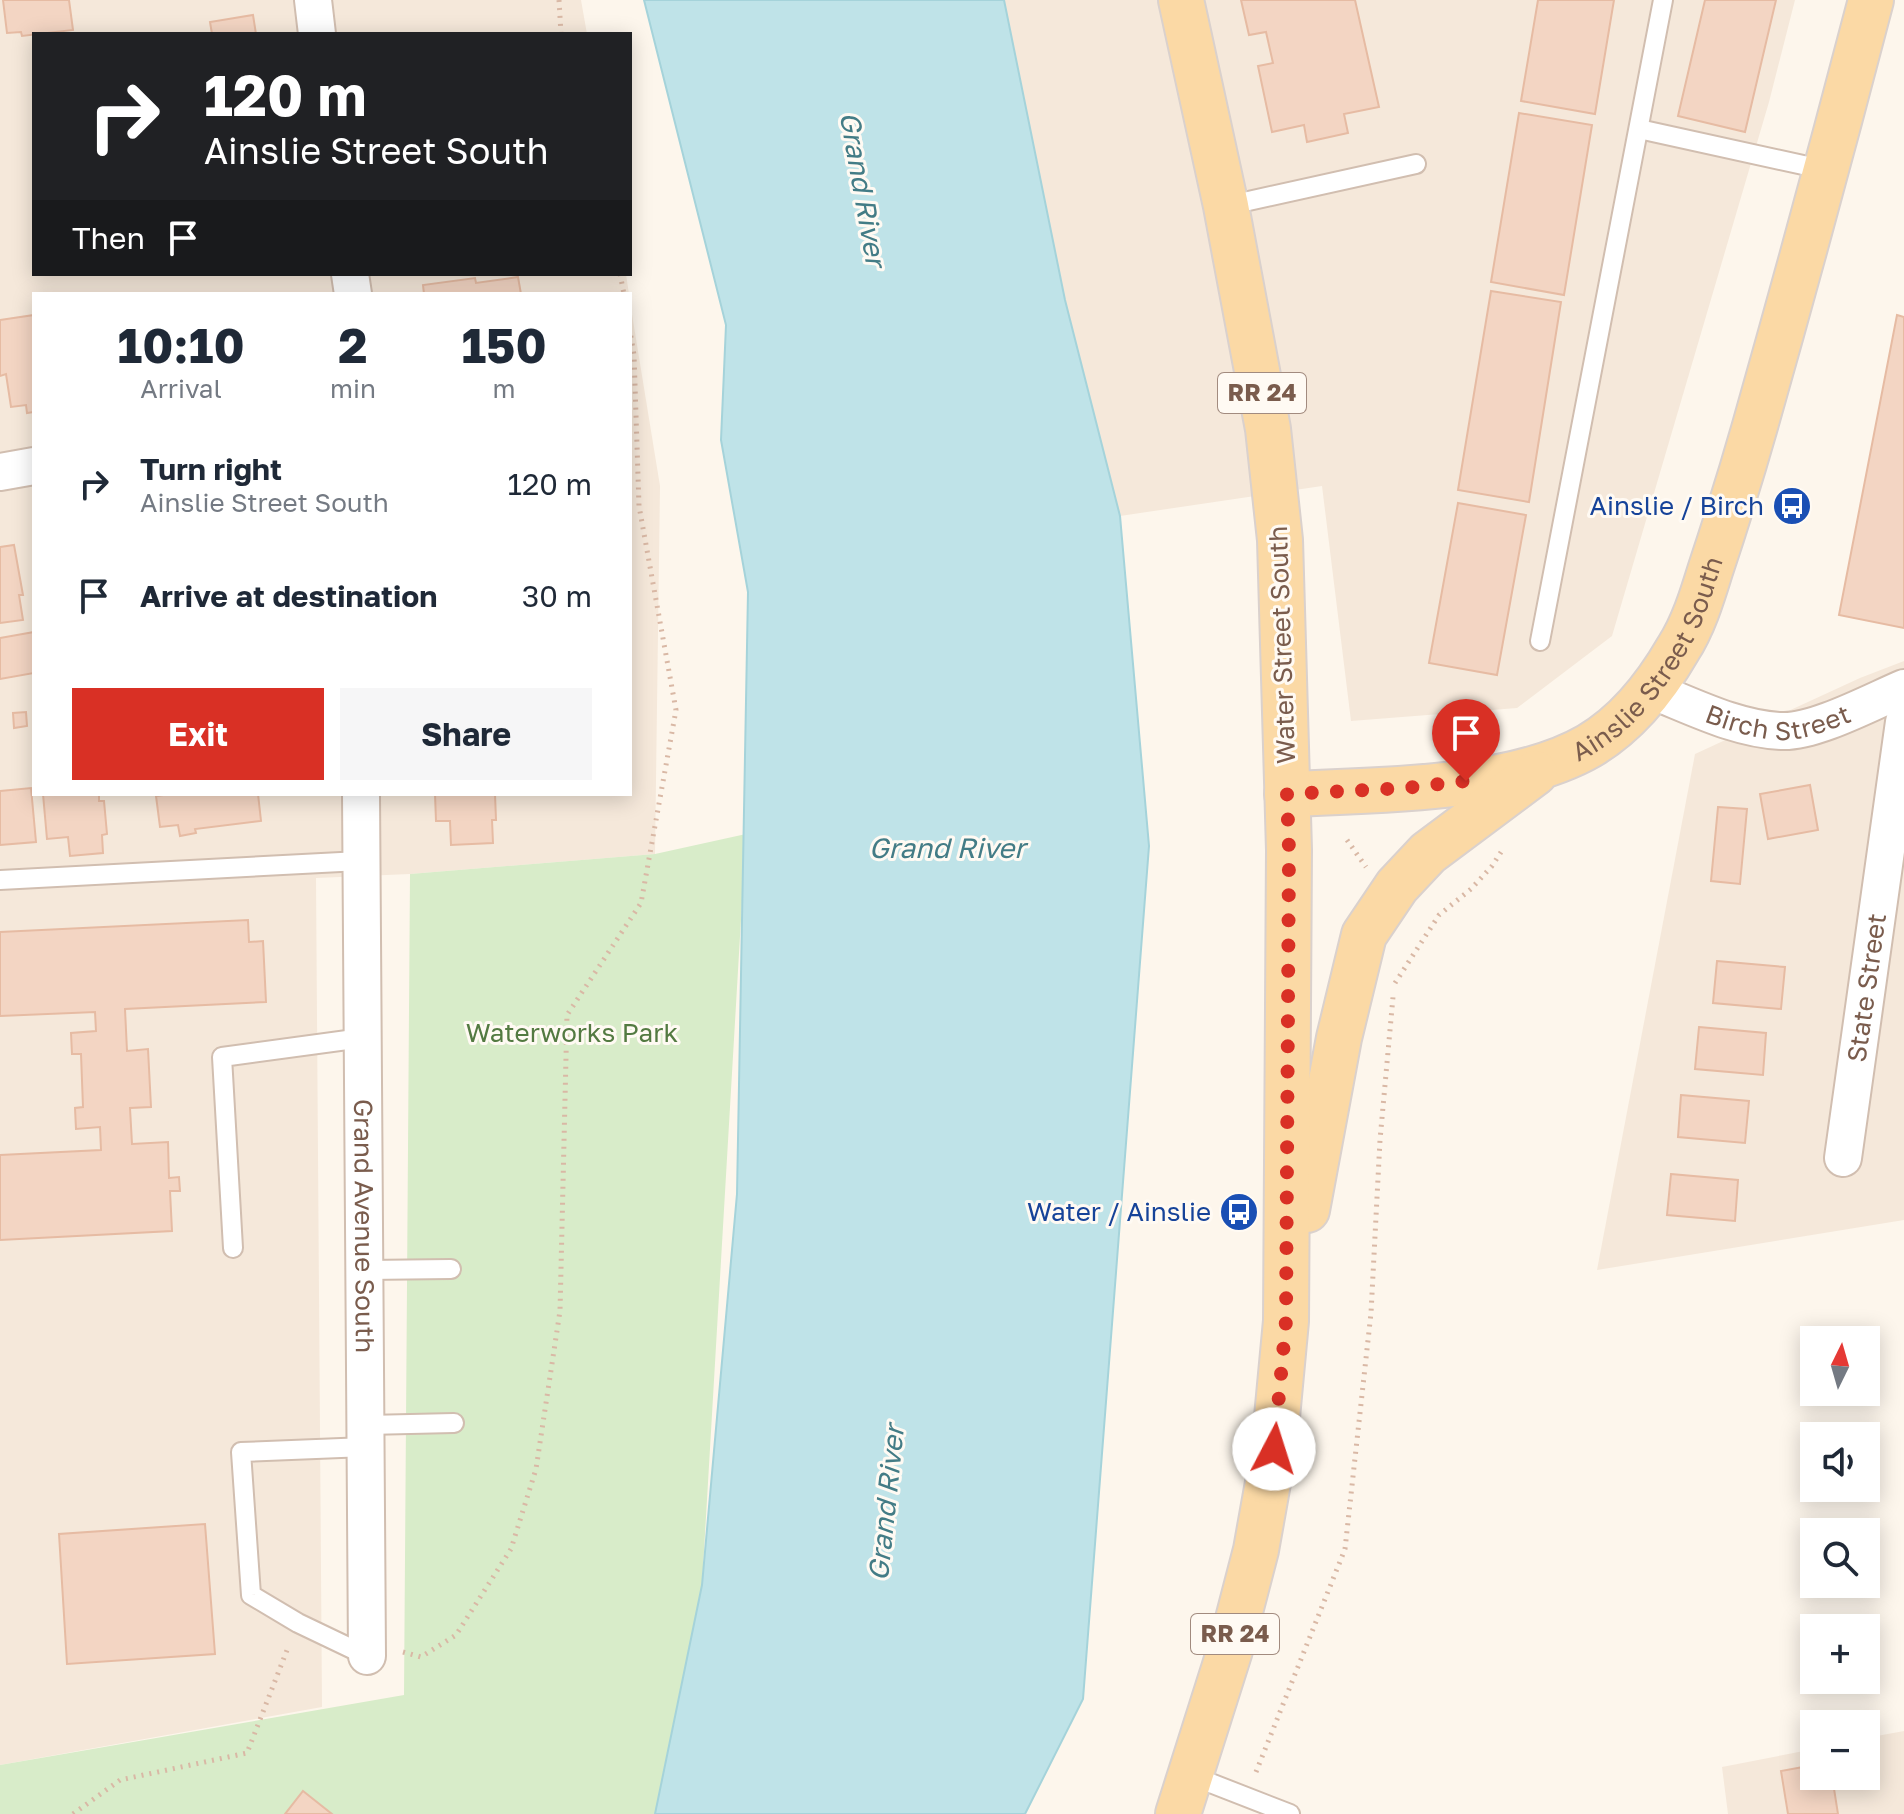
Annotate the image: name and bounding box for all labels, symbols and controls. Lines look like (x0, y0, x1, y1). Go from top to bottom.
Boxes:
text: 120 m (204, 61, 366, 128)
icon: right (72, 64, 176, 168)
water label: Grand River (834, 109, 894, 273)
text: Ainslie Street South (204, 129, 549, 172)
icon: arrive (161, 216, 205, 260)
text: Then (72, 220, 145, 256)
text: 10:10 (117, 316, 245, 374)
text: 2 (338, 316, 368, 374)
text: 150 (461, 316, 547, 374)
text: Arrival (140, 373, 222, 404)
text: min (330, 373, 376, 404)
text: m (492, 373, 516, 404)
road number: RR 24 (1218, 373, 1306, 413)
text: Turn right (140, 451, 282, 487)
icon: right (72, 462, 116, 506)
text: 120 m (507, 466, 592, 502)
bus stop icon: Ainslie / Birch (1771, 485, 1813, 527)
text: Ainslie Street South (140, 487, 389, 518)
place label: Ainslie / Birch (1590, 490, 1764, 521)
street label: Water Street South (1262, 525, 1301, 765)
street label: Ainslie Street South (1567, 552, 1729, 767)
icon: arrive (72, 574, 116, 618)
text: Arrive at destination (140, 578, 437, 614)
text: 30 m (522, 578, 592, 614)
button: Exit (72, 688, 324, 780)
button: Share (340, 688, 592, 780)
street label: Birch Street (1701, 698, 1855, 746)
pin (1432, 699, 1500, 781)
icon: arrive (1444, 711, 1488, 755)
water label: Grand River (869, 831, 1029, 864)
street label: State Street (1841, 911, 1892, 1064)
park label: Waterworks Park (466, 1017, 678, 1048)
street label: Grand Avenue South (348, 1099, 381, 1353)
bus stop icon: Water / Ainslie (1218, 1191, 1260, 1233)
place label: Water / Ainslie (1027, 1196, 1211, 1227)
north arrow (1800, 1326, 1880, 1406)
map controls (1800, 1326, 1880, 1790)
position arrow (1232, 1407, 1316, 1491)
water label: Grand River (861, 1419, 911, 1582)
button: sound (1800, 1422, 1880, 1502)
button: search (1800, 1518, 1880, 1598)
road number: RR 24 (1191, 1614, 1279, 1654)
button: + (1800, 1614, 1880, 1694)
button: − (1800, 1710, 1880, 1790)

